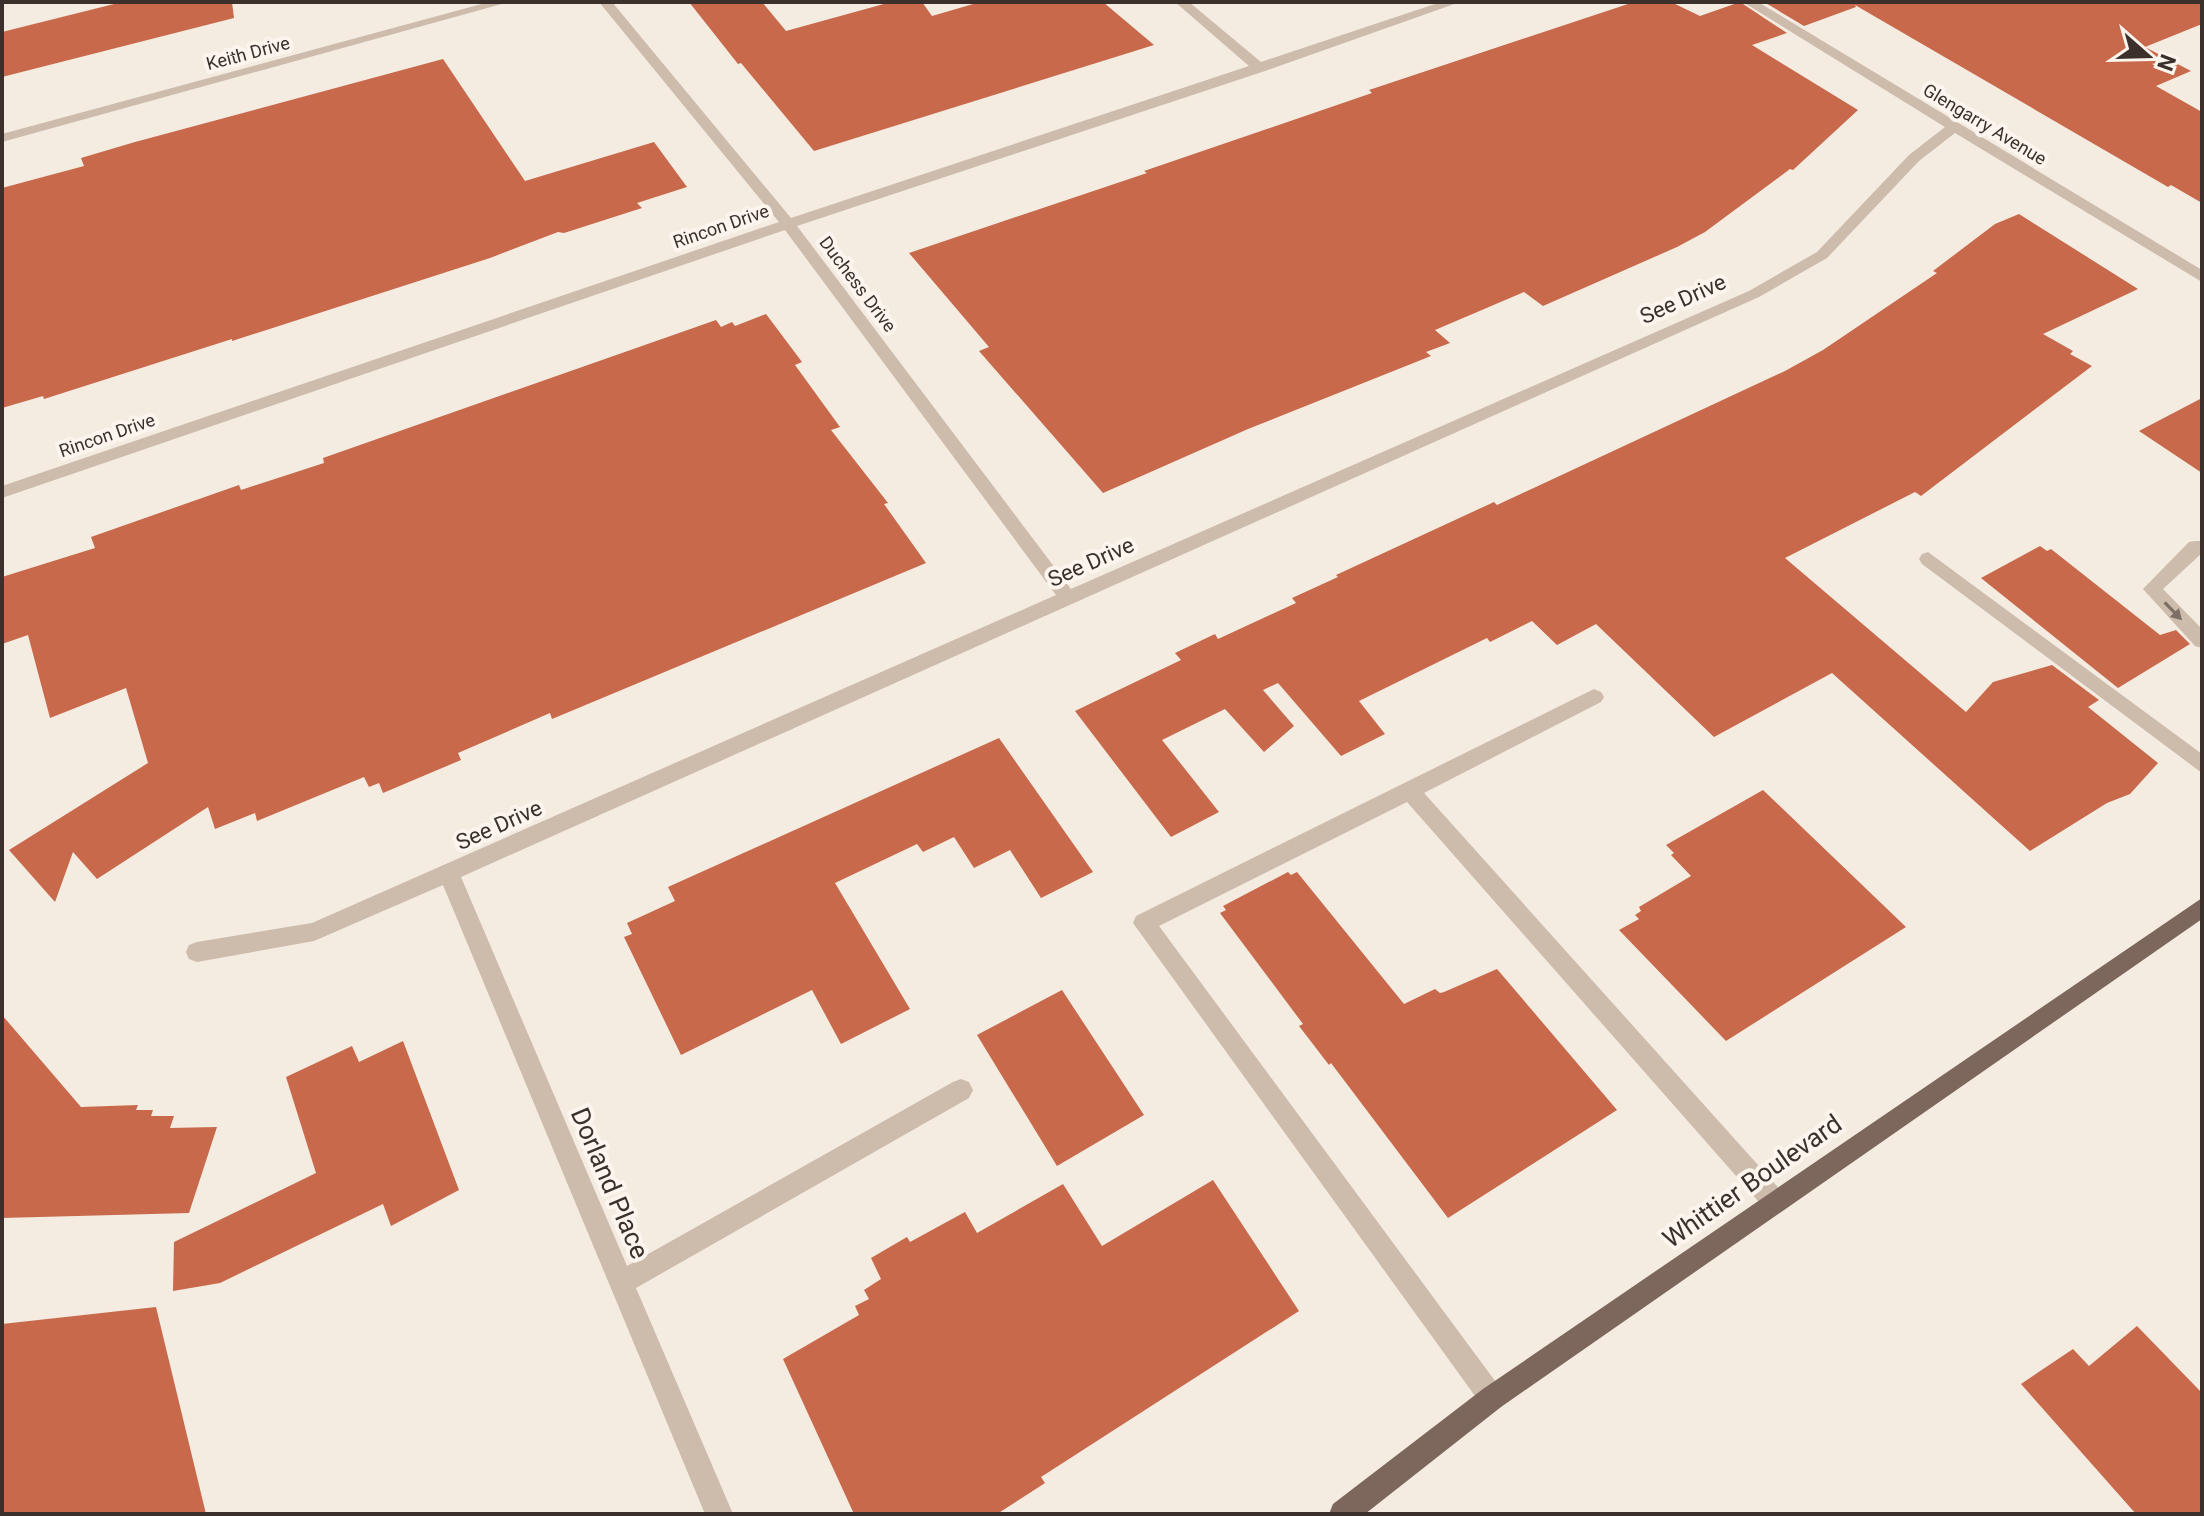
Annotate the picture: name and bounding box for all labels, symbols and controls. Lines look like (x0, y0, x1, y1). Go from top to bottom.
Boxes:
north arrow (2108, 16, 2188, 96)
street label: Keith Drive (204, 32, 292, 74)
text: N (2152, 51, 2181, 74)
street label: Glengarry Avenue (1919, 79, 2051, 169)
street label: Rincon Drive (670, 200, 772, 252)
street label: Duchess Drive (815, 232, 901, 336)
street label: See Drive (1636, 269, 1730, 329)
street label: Rincon Drive (56, 409, 158, 461)
street label: See Drive (1044, 532, 1138, 592)
one-way arrow (2163, 601, 2182, 620)
street label: See Drive (452, 795, 546, 855)
street label: Dorland Place (565, 1103, 655, 1263)
street label: Whittier Boulevard (1657, 1108, 1847, 1254)

